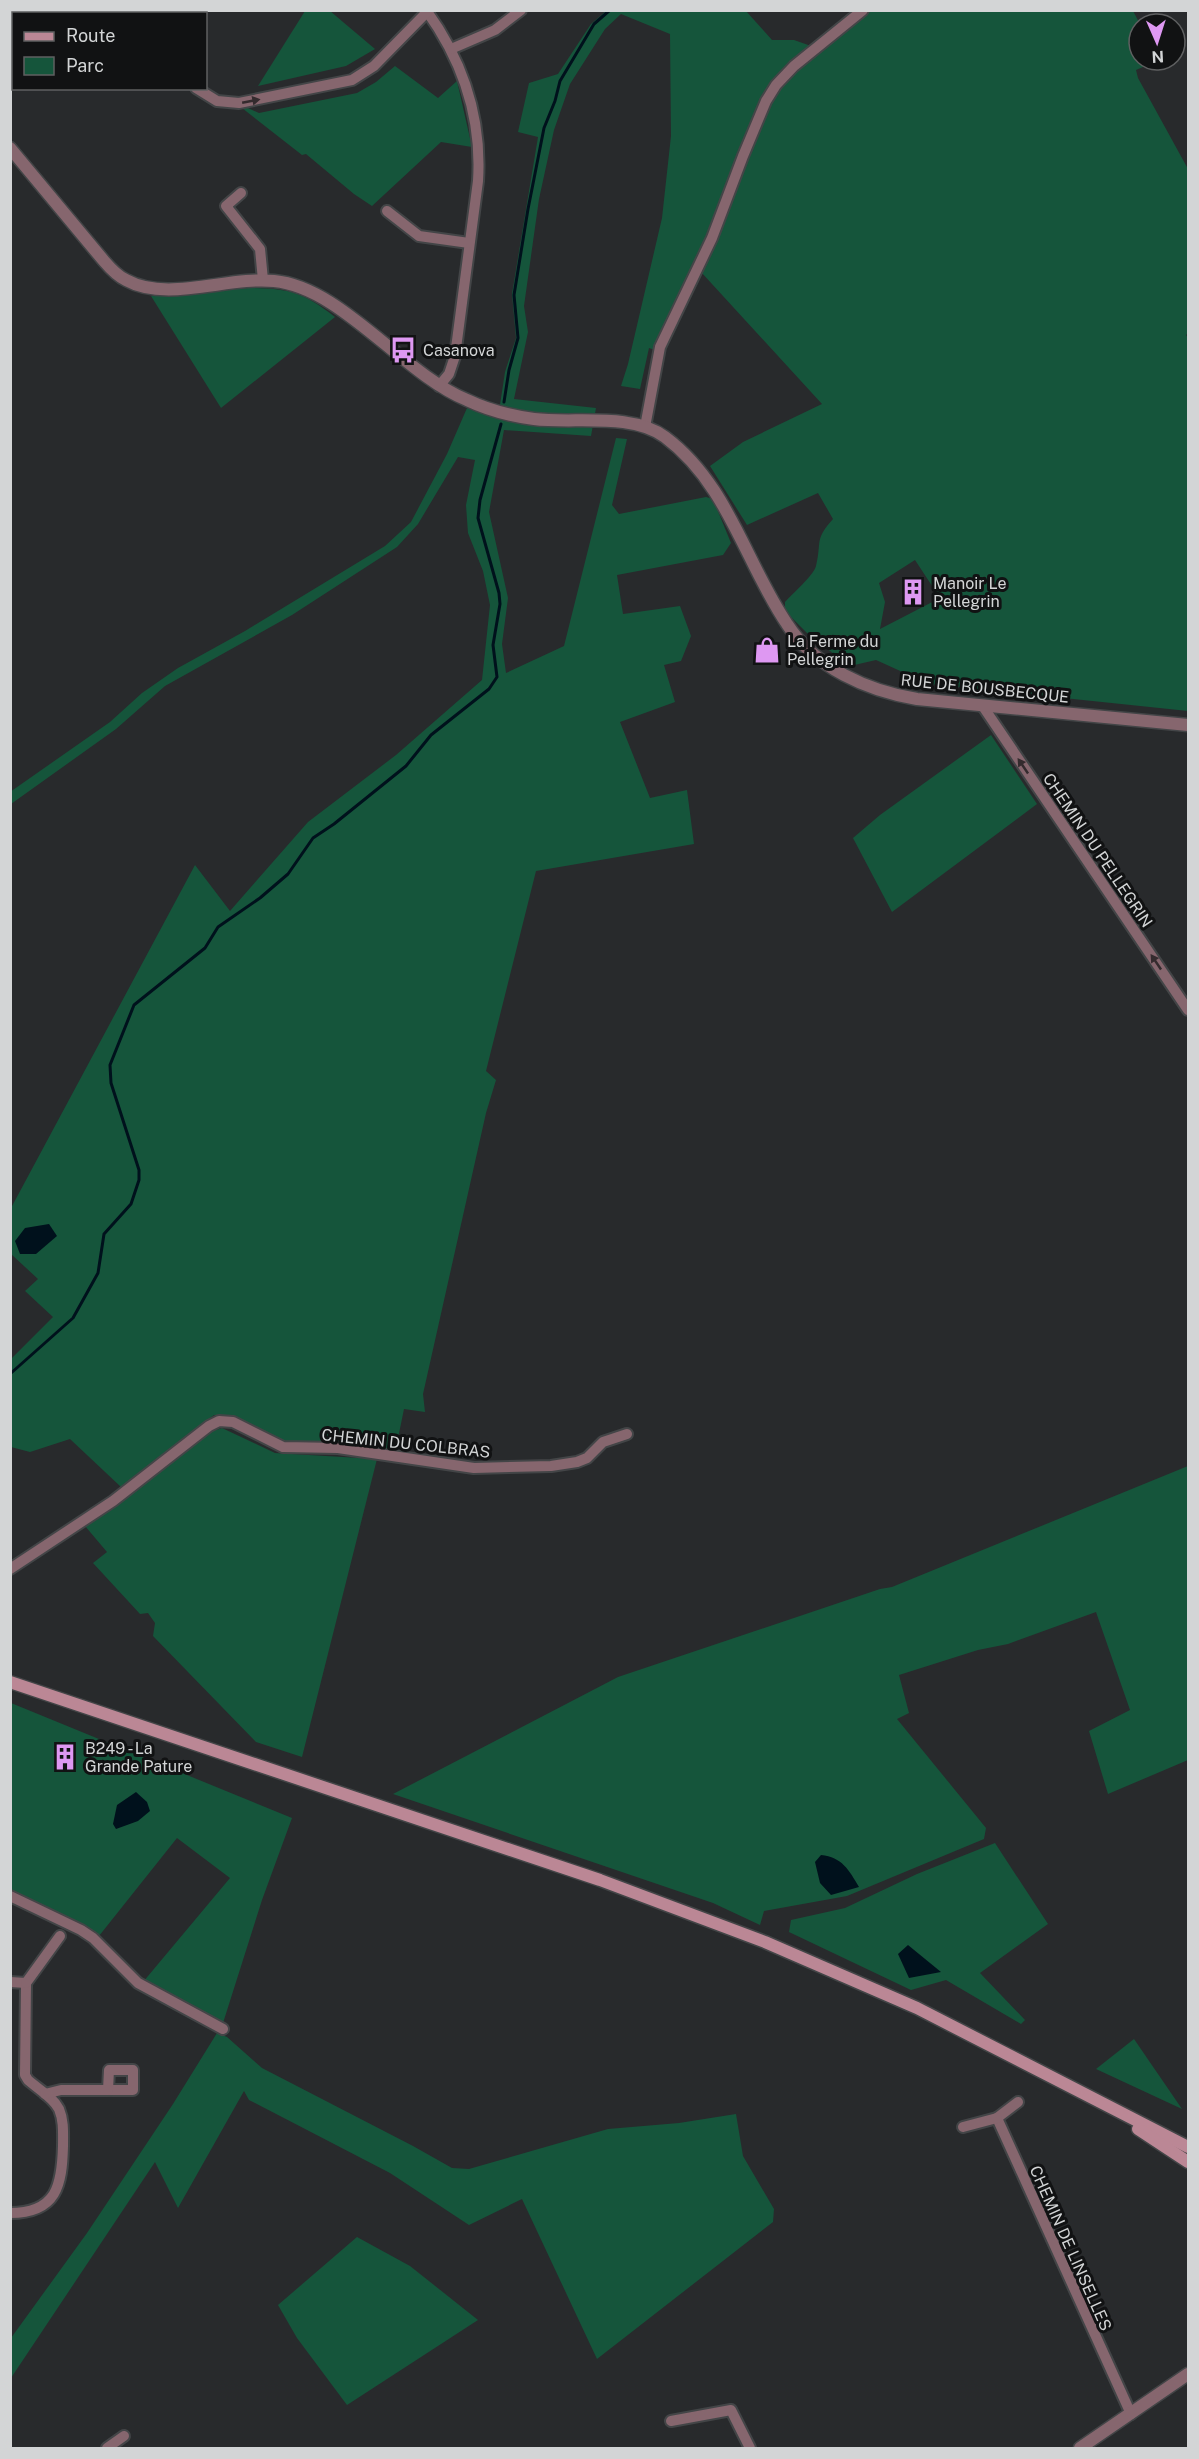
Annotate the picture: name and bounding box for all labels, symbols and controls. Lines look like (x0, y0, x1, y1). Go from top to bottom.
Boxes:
legend (12, 12, 207, 90)
north arrow (1127, 12, 1187, 72)
text: Route (66, 25, 115, 46)
text: N (1151, 47, 1165, 66)
text: Parc (66, 55, 104, 76)
one-way arrow (241, 96, 260, 105)
bus stop icon: Casanova (388, 335, 418, 365)
place label: Casanova (423, 341, 495, 360)
place label: Manoir Le Pellegrin (933, 574, 1006, 611)
building icon: Manoir Le Pellegrin (898, 577, 928, 607)
place label: La Ferme du Pellegrin (787, 632, 879, 669)
shop icon: La Ferme du Pellegrin (752, 635, 782, 665)
street label: RUE DE BOUSBECQUE (900, 670, 1070, 707)
one-way arrow (1017, 758, 1029, 774)
street label: CHEMIN DU PELLEGRIN (1039, 770, 1156, 931)
one-way arrow (1151, 954, 1162, 970)
street label: CHEMIN DU COLBRAS (321, 1425, 491, 1462)
place label: B249 - La Grande Pature (85, 1739, 192, 1776)
building icon: B249 - La Grande Pature (50, 1742, 80, 1772)
street label: CHEMIN DE LINSELLES (1026, 2163, 1116, 2334)

